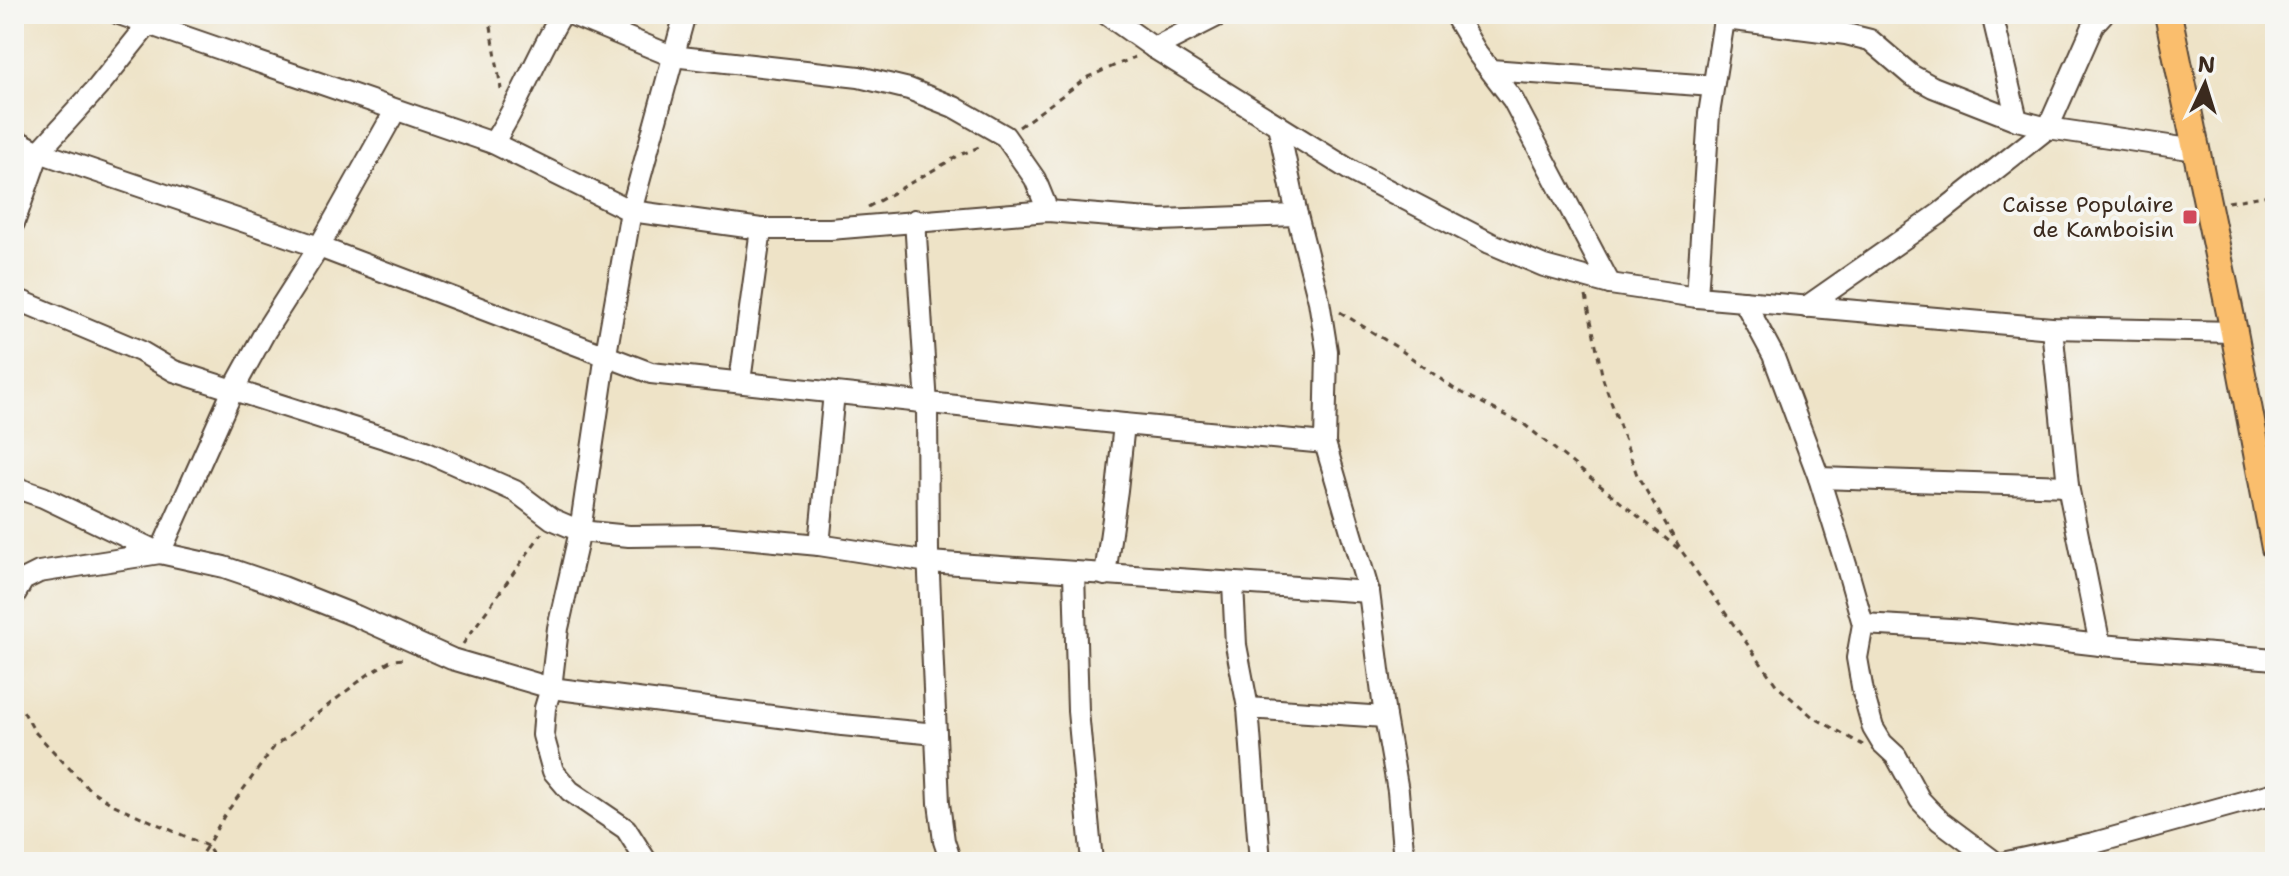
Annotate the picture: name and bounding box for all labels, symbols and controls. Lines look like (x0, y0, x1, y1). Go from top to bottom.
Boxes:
north arrow (2165, 44, 2245, 124)
text: N (2197, 49, 2216, 80)
place label: Caisse Populaire de Kamboisin (2002, 190, 2174, 244)
marker: Caisse Populaire de Kamboisin (2181, 208, 2199, 226)

